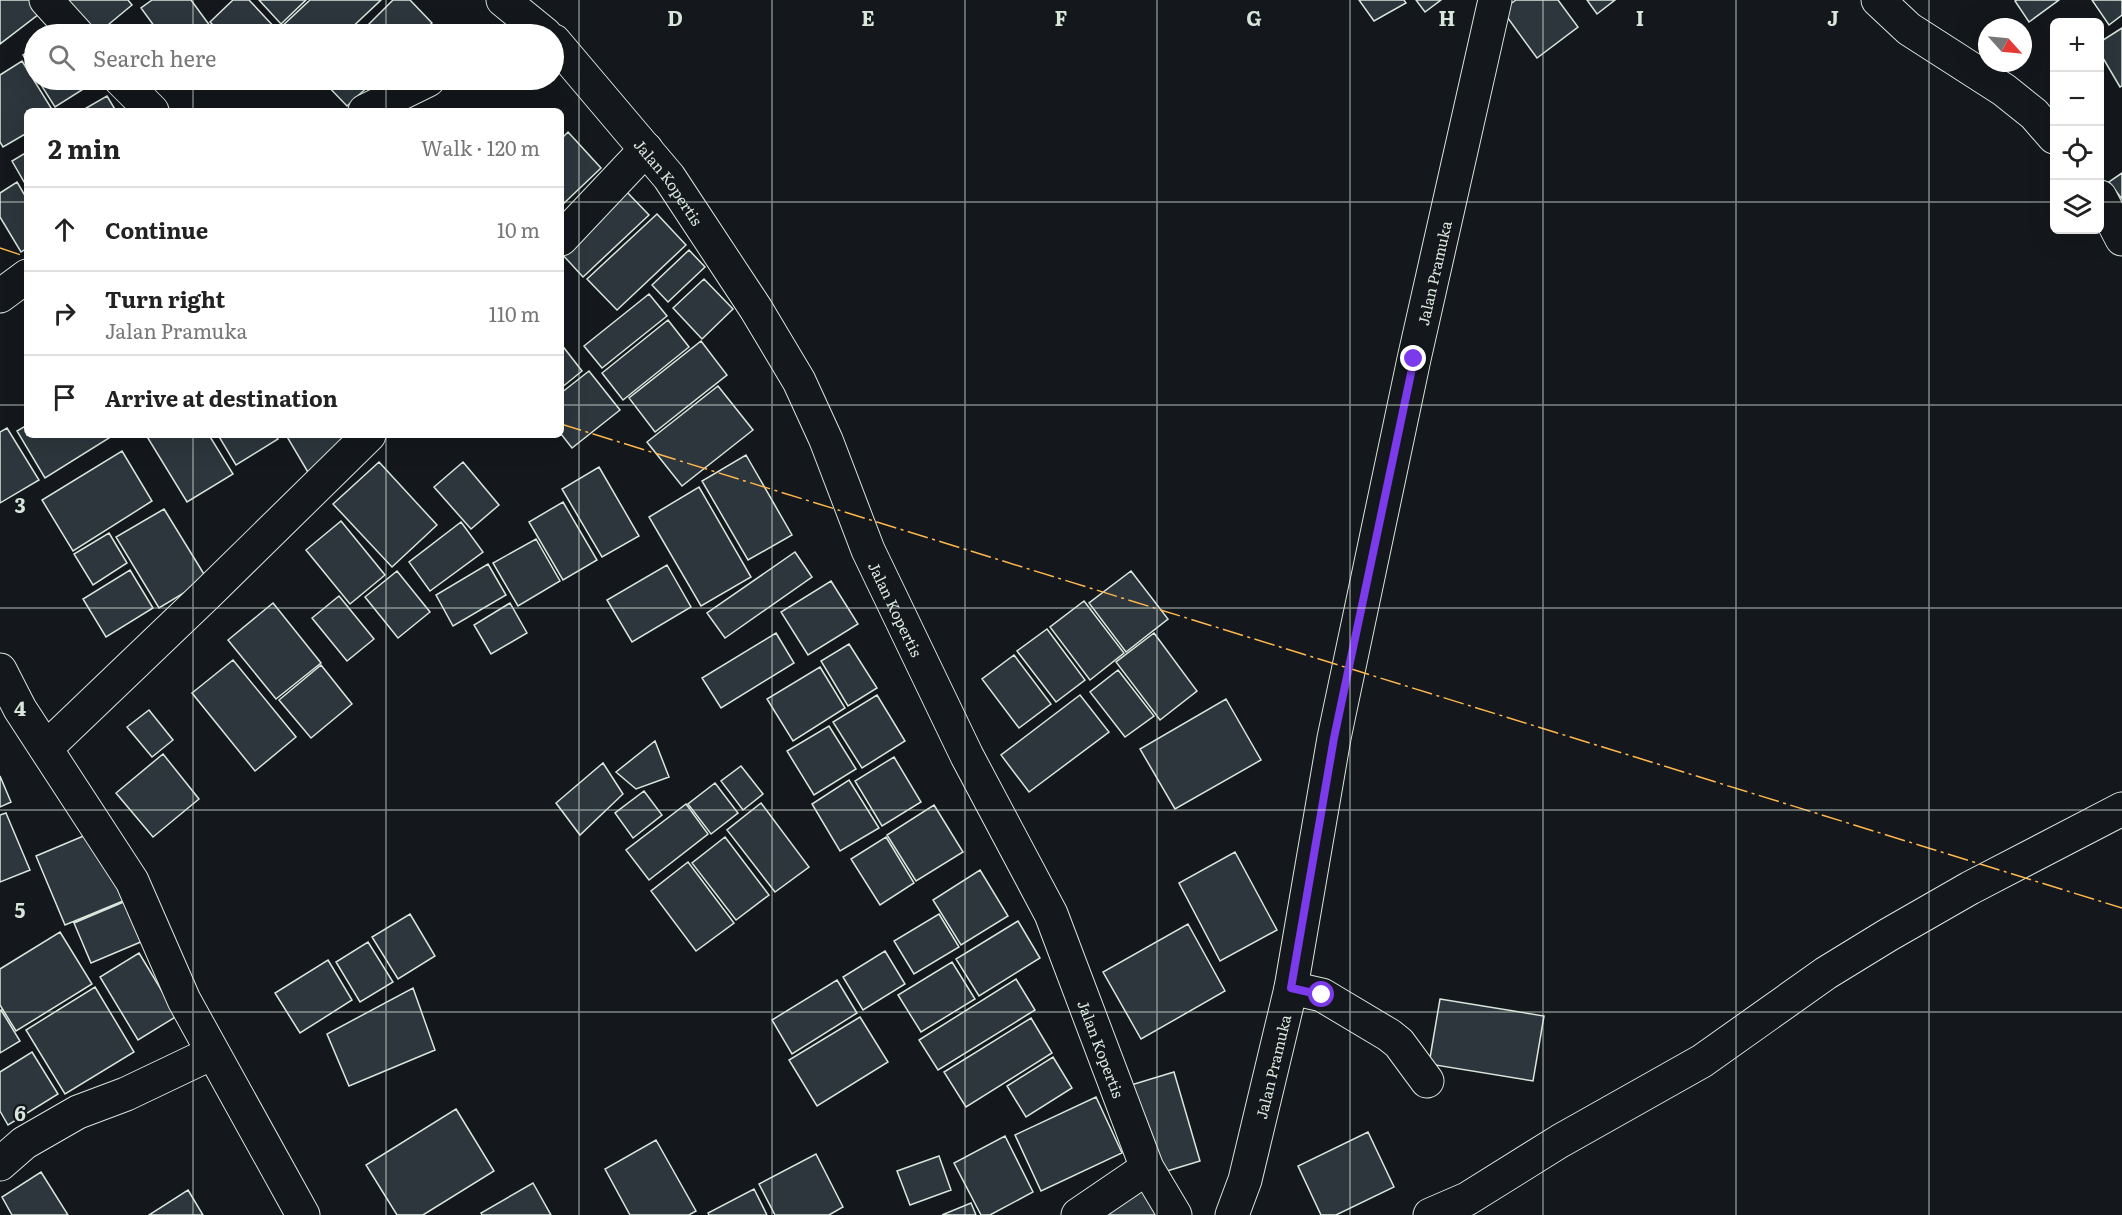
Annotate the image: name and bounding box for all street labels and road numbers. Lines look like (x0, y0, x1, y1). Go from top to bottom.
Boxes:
street label: Jalan Kopertis (629, 133, 709, 230)
street label: Jalan Pramuka (1410, 217, 1457, 328)
street label: Jalan Kopertis (864, 557, 929, 661)
street label: Jalan Kopertis (1073, 996, 1131, 1101)
street label: Jalan Pramuka (1249, 1011, 1296, 1121)

